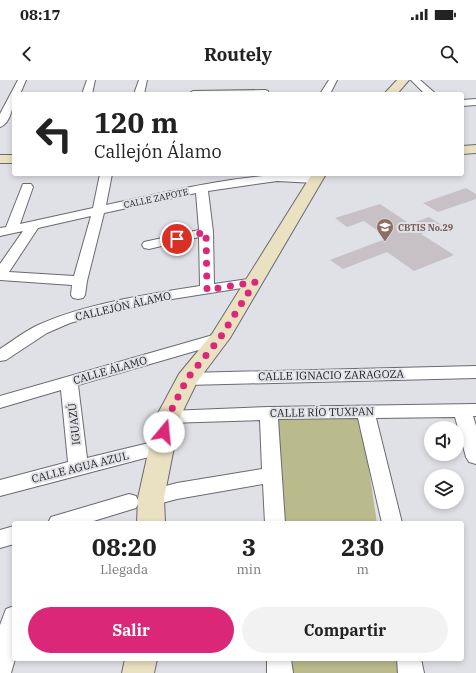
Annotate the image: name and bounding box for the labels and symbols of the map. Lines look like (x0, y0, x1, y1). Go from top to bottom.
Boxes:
street label: CALLE ZAPOTE (123, 186, 190, 210)
school or university icon: CBTIS No.29 (375, 217, 395, 242)
pin (160, 222, 194, 256)
place label: CBTIS No.29 (398, 222, 454, 233)
street label: CALLEJÓN ÁLAMO (74, 288, 172, 324)
street label: CALLE ÁLAMO (71, 353, 149, 387)
street label: CALLE IGNACIO ZARAGOZA (258, 367, 404, 383)
street label: IGUAZÚ (65, 402, 83, 446)
street label: CALLE RÍO TUXPAN (270, 404, 375, 420)
position arrow (143, 411, 185, 453)
street label: CALLE AGUA AZUL (30, 448, 130, 486)

